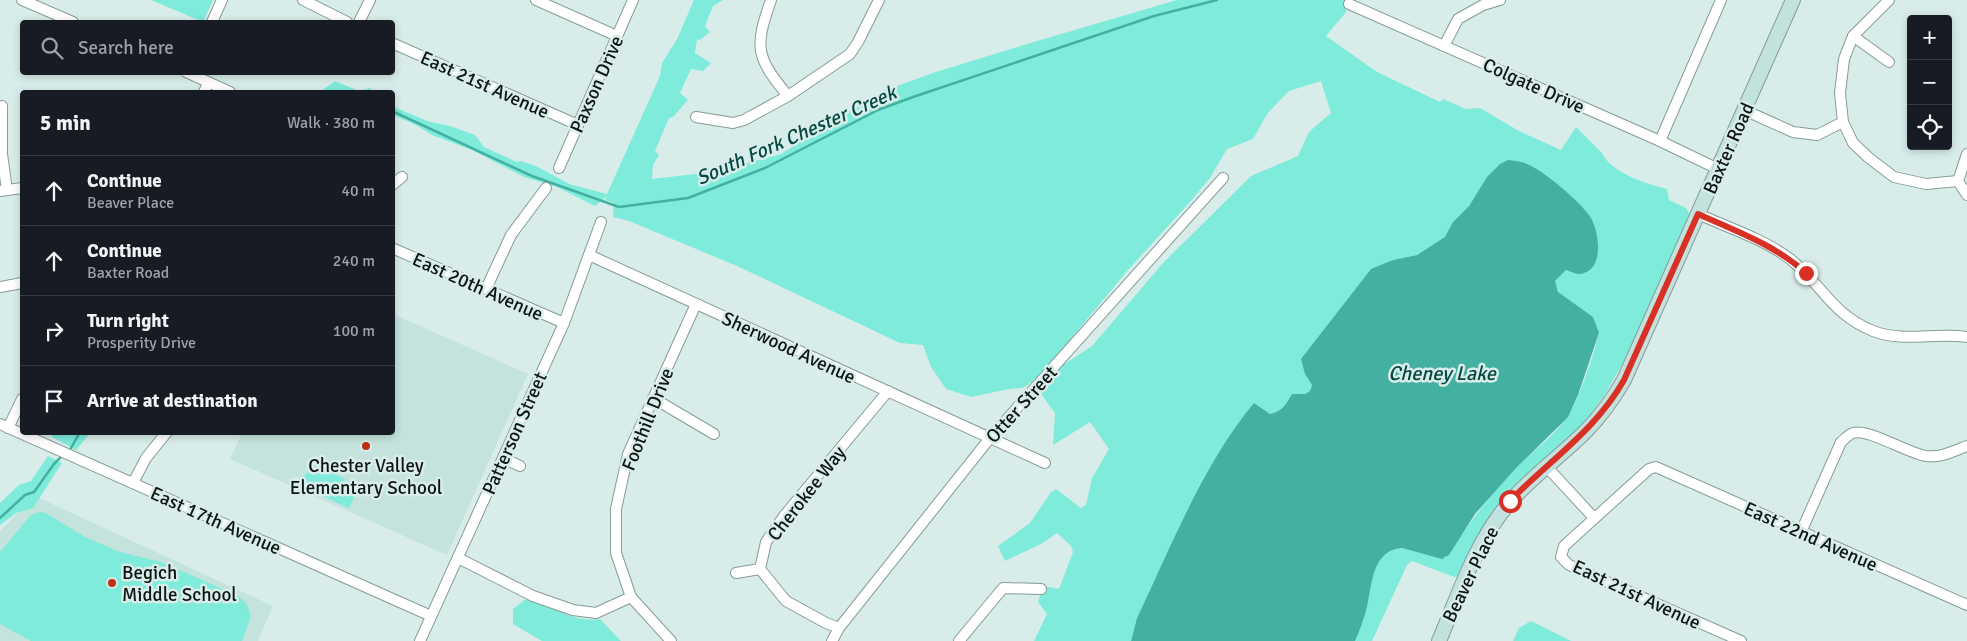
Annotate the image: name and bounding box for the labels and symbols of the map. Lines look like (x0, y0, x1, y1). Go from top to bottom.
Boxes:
street label: Paxson Drive (565, 32, 629, 137)
street label: East 21st Avenue (416, 46, 553, 124)
street label: Colgate Drive (1479, 53, 1588, 119)
water label: South Fork Chester Creek (692, 79, 902, 191)
street label: Baxter Road (1698, 99, 1760, 198)
street label: East 20th Avenue (409, 247, 547, 326)
route end (1795, 262, 1818, 285)
street label: Sherwood Avenue (718, 306, 859, 389)
street label: Otter Street (981, 361, 1063, 448)
water label: Cheney Lake (1388, 361, 1497, 386)
street label: Foothill Drive (616, 364, 679, 474)
street label: Patterson Street (477, 368, 553, 498)
marker: Chester Valley Elementary School (360, 440, 372, 452)
street label: Cherokee Way (762, 441, 851, 546)
place label: Chester Valley Elementary School (290, 454, 442, 500)
street label: East 17th Avenue (147, 481, 285, 560)
route start (1499, 490, 1522, 513)
street label: East 22nd Avenue (1740, 497, 1881, 577)
street label: Beaver Place (1437, 523, 1504, 626)
street label: East 21st Avenue (1569, 555, 1704, 635)
place label: Begich Middle School (122, 561, 237, 607)
marker: Begich Middle School (106, 577, 118, 589)

